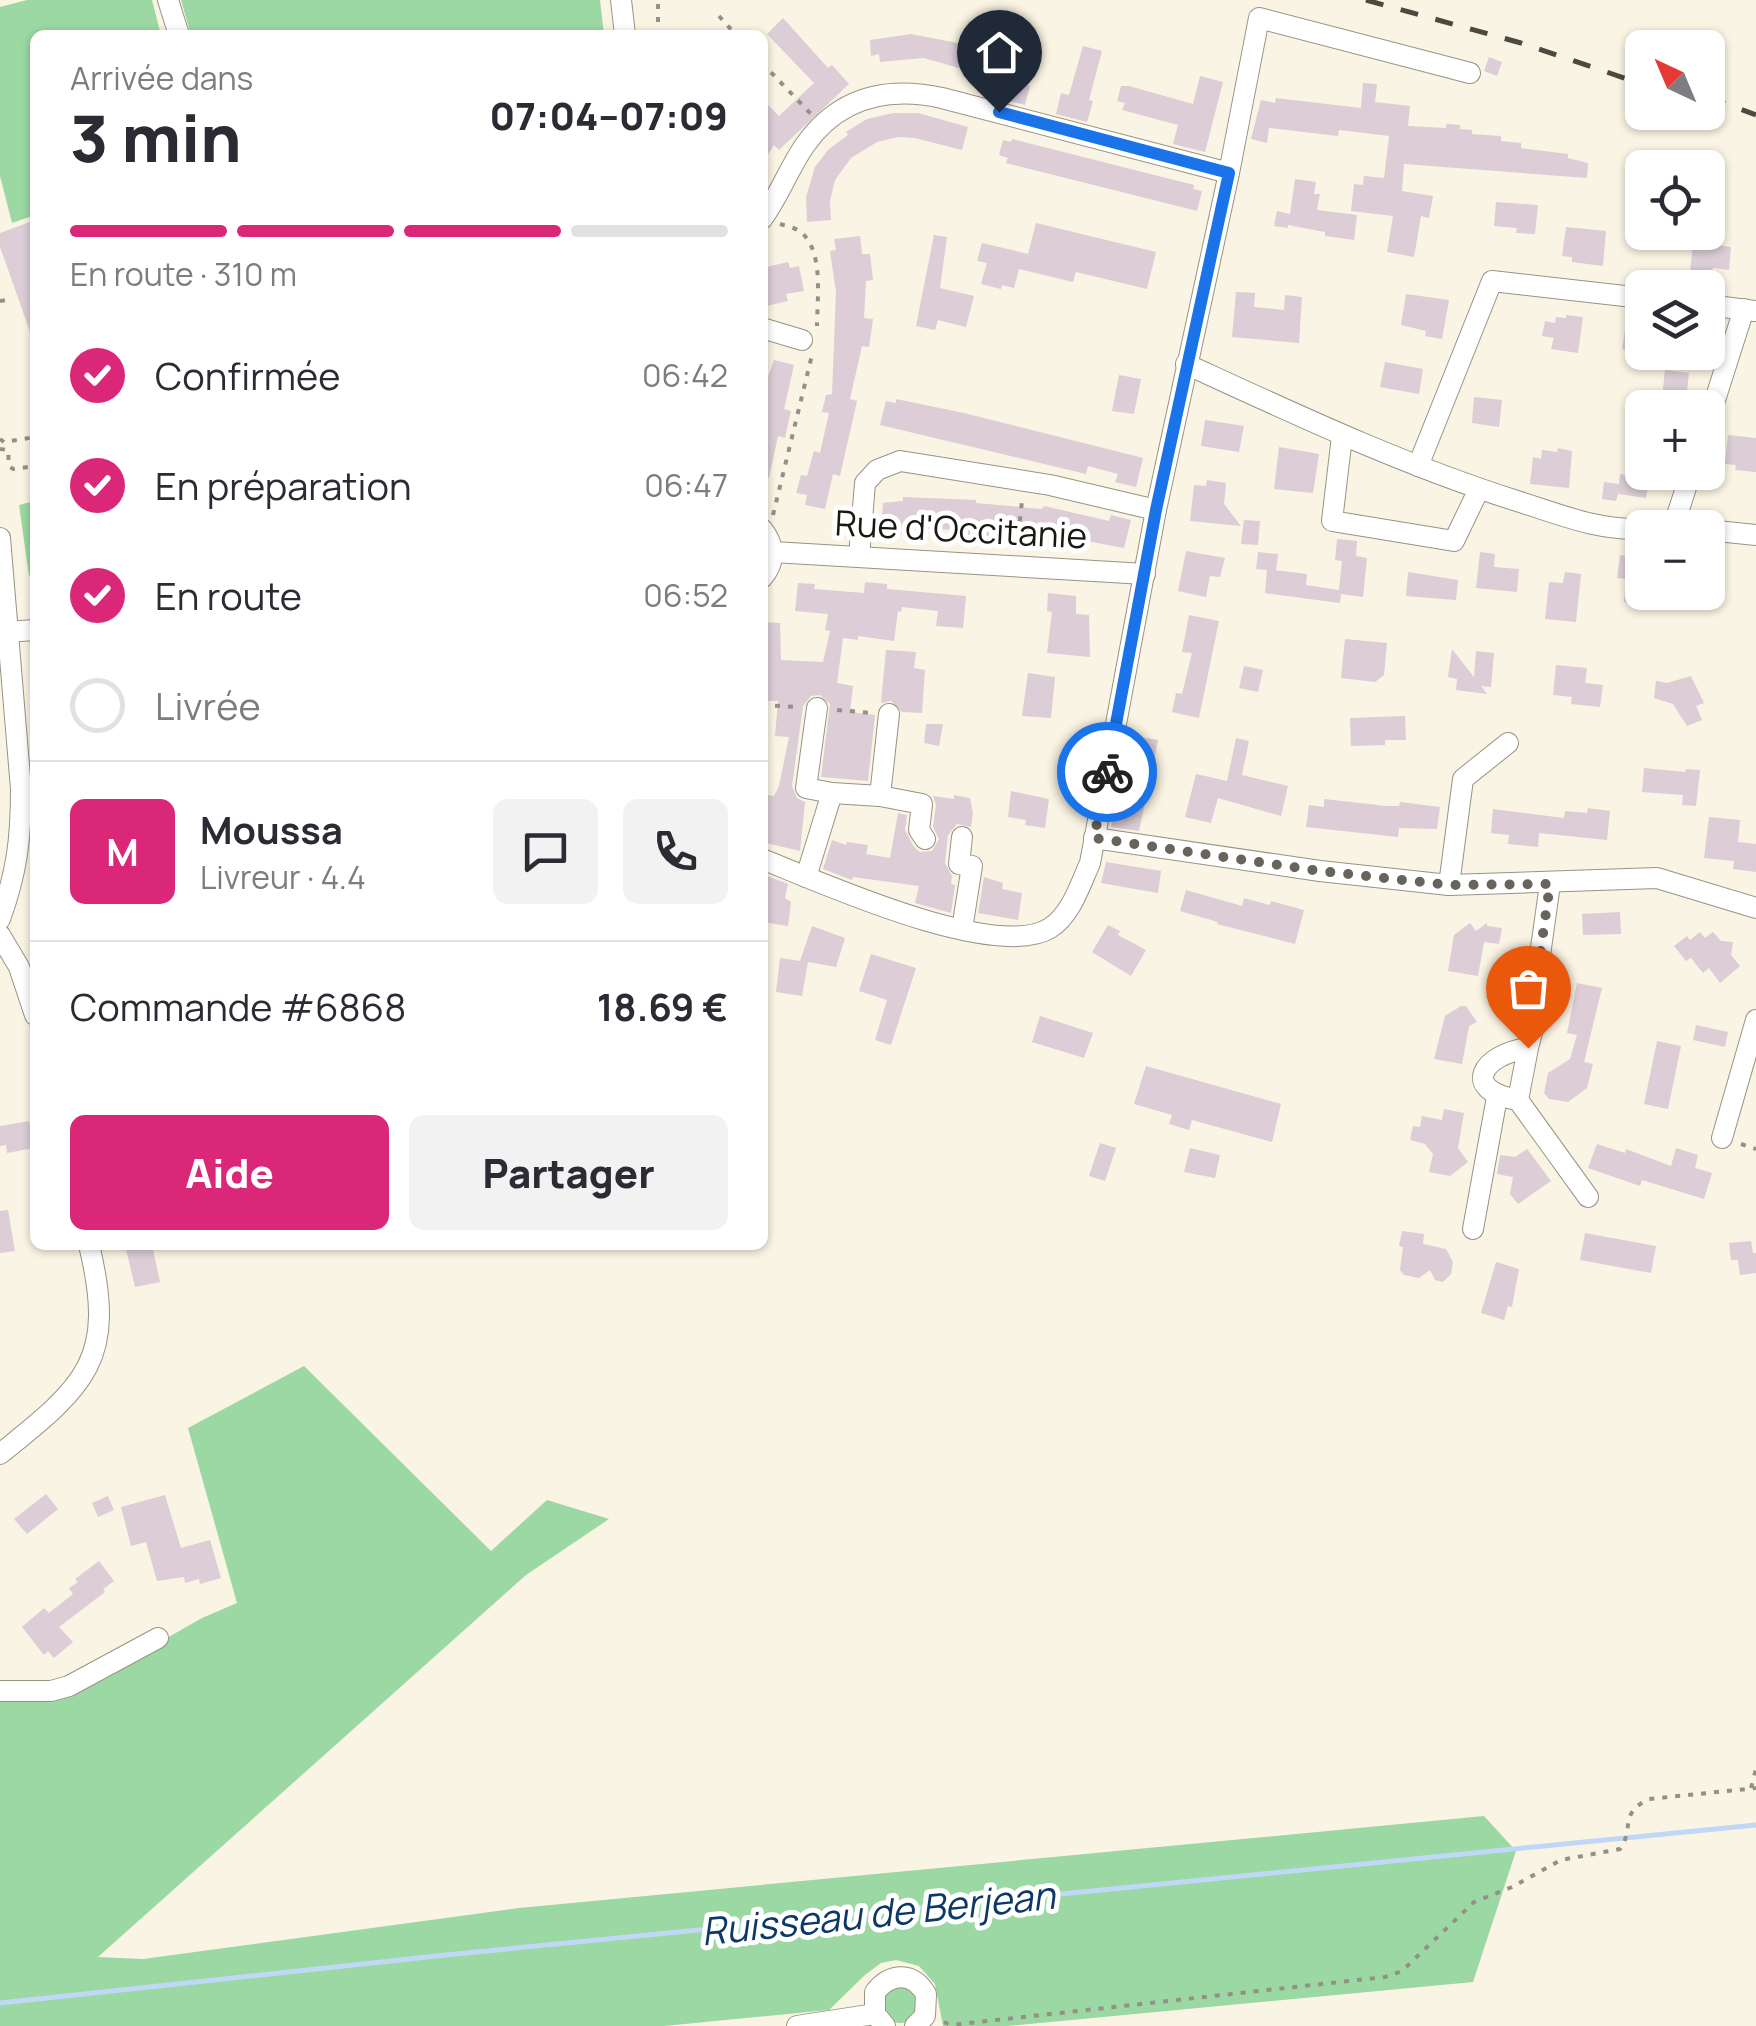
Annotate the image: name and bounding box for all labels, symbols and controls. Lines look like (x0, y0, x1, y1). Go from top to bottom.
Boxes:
pin (957, 10, 1042, 113)
icon: home (972, 25, 1027, 80)
north arrow (1625, 30, 1725, 130)
map controls (1625, 30, 1725, 610)
text: Arrivée dans (70, 56, 253, 100)
text: 07:04–07:09 (490, 89, 728, 141)
text: 3 min (70, 93, 242, 182)
button: locate (1625, 150, 1725, 250)
text: En route · 310 m (70, 252, 297, 296)
button: layers (1625, 270, 1725, 370)
icon: check (70, 348, 125, 403)
text: Confirmée (155, 349, 341, 401)
text: 06:42 (642, 353, 728, 397)
button: + (1625, 390, 1725, 490)
icon: check (70, 458, 125, 513)
text: En préparation (155, 459, 411, 511)
text: 06:47 (644, 463, 728, 507)
street label: Rue d'Occitanie (834, 498, 1088, 560)
button: − (1625, 510, 1725, 610)
icon: check (70, 568, 125, 623)
text: En route (155, 569, 302, 621)
text: 06:52 (643, 573, 728, 617)
text: Livrée (155, 679, 261, 731)
courier (1057, 722, 1157, 822)
icon: bike (1080, 745, 1135, 800)
button: chat (493, 799, 598, 904)
button: phone (623, 799, 728, 904)
text: Moussa (200, 803, 343, 855)
text: M (106, 825, 139, 877)
text: Livreur · 4.4 (200, 855, 366, 899)
pin (1486, 946, 1571, 1049)
icon: bag (1501, 961, 1556, 1016)
text: Commande #6868 (70, 980, 406, 1032)
text: 18.69 € (597, 980, 728, 1032)
button: Aide (70, 1115, 389, 1230)
button: Partager (409, 1115, 728, 1230)
water label: Ruisseau de Berjean (699, 1867, 1058, 1956)

